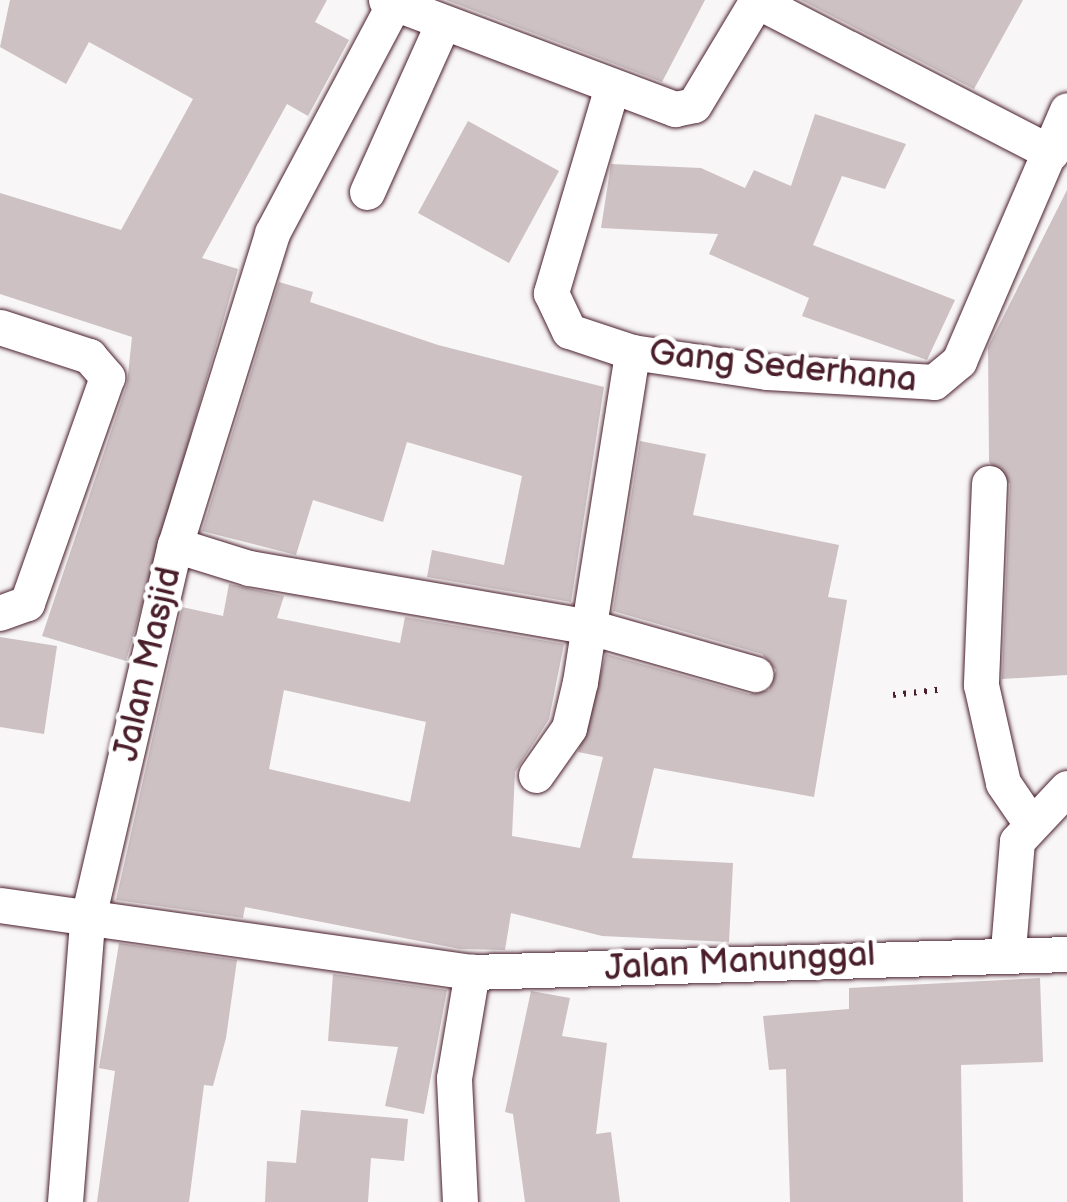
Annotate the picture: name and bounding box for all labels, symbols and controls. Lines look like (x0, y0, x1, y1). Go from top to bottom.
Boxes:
street label: Gang Sederhana (647, 332, 919, 402)
street label: Jalan Masjid (105, 563, 191, 765)
street label: Jalan Manunggal (604, 934, 876, 990)

